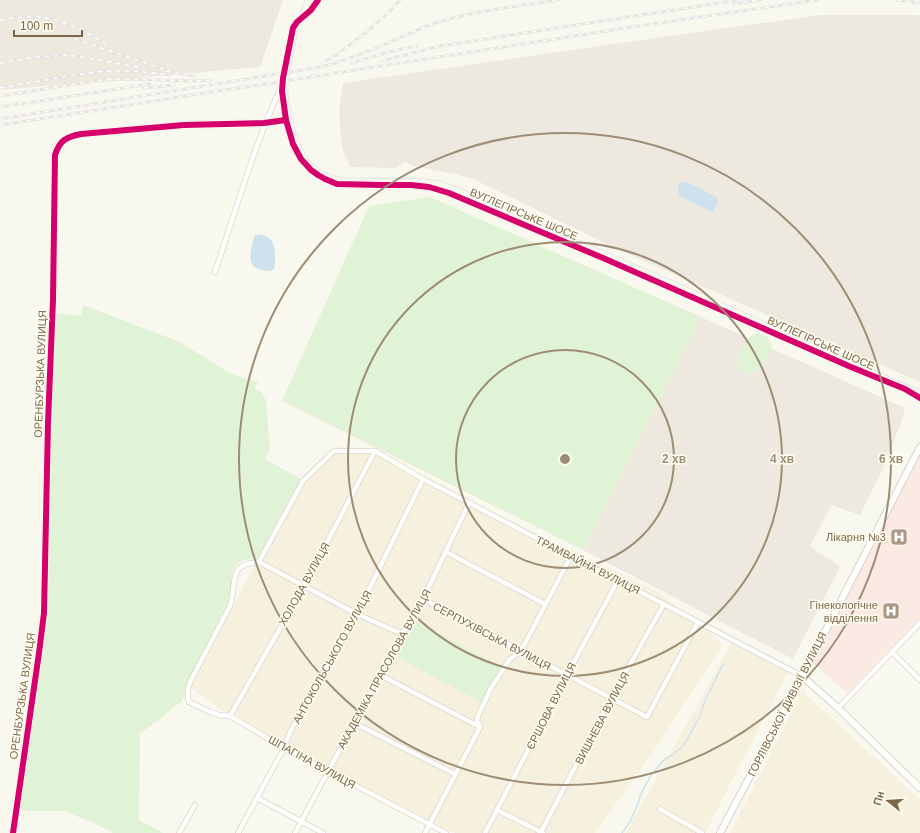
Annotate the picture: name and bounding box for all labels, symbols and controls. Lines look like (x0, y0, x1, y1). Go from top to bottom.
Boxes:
scale bar (14, 12, 82, 38)
text: 100 m (20, 19, 53, 33)
street label: ВУГЛЕГІРСЬКЕ ШОСЕ (468, 186, 580, 242)
street label: ОРЕНБУРЗЬКА ВУЛИЦЯ (32, 310, 48, 438)
street label: ВУГЛЕГІРСЬКЕ ШОСЕ (766, 314, 876, 372)
centre of rings (558, 452, 572, 466)
text: 2 хв (662, 452, 686, 466)
text: 4 хв (770, 452, 794, 466)
text: 6 хв (879, 452, 903, 466)
hospital icon: Лікарня №3 (889, 527, 909, 547)
place label: Лікарня №3 (826, 531, 886, 543)
street label: ТРАМВАЙНА ВУЛИЦЯ (534, 534, 642, 597)
street label: ХОЛОДА ВУЛИЦЯ (276, 540, 332, 628)
street label: АКАДЕМІКА ПРАСОЛОВА ВУЛИЦЯ (335, 587, 433, 751)
street label: АНТОКОЛЬСЬКОГО ВУЛИЦЯ (290, 588, 374, 726)
place label: Гінекологічне відділення (810, 599, 878, 624)
street label: СЕРПУХІВСЬКА ВУЛИЦЯ (431, 600, 553, 672)
hospital icon: Гінекологічне відділення (881, 601, 901, 621)
street label: ГОРЛІВСЬКОЇ ДИВІЗІЇ ВУЛИЦЯ (745, 630, 829, 778)
street label: ОРЕНБУРЗЬКА ВУЛИЦЯ (7, 632, 37, 760)
street label: ЄРШОВА ВУЛИЦЯ (524, 660, 578, 752)
street label: ВИШНЕВА ВУЛИЦЯ (573, 670, 631, 766)
street label: ШПАГІНА ВУЛИЦЯ (266, 733, 358, 791)
north arrow (868, 781, 908, 821)
text: Пн (871, 789, 886, 807)

